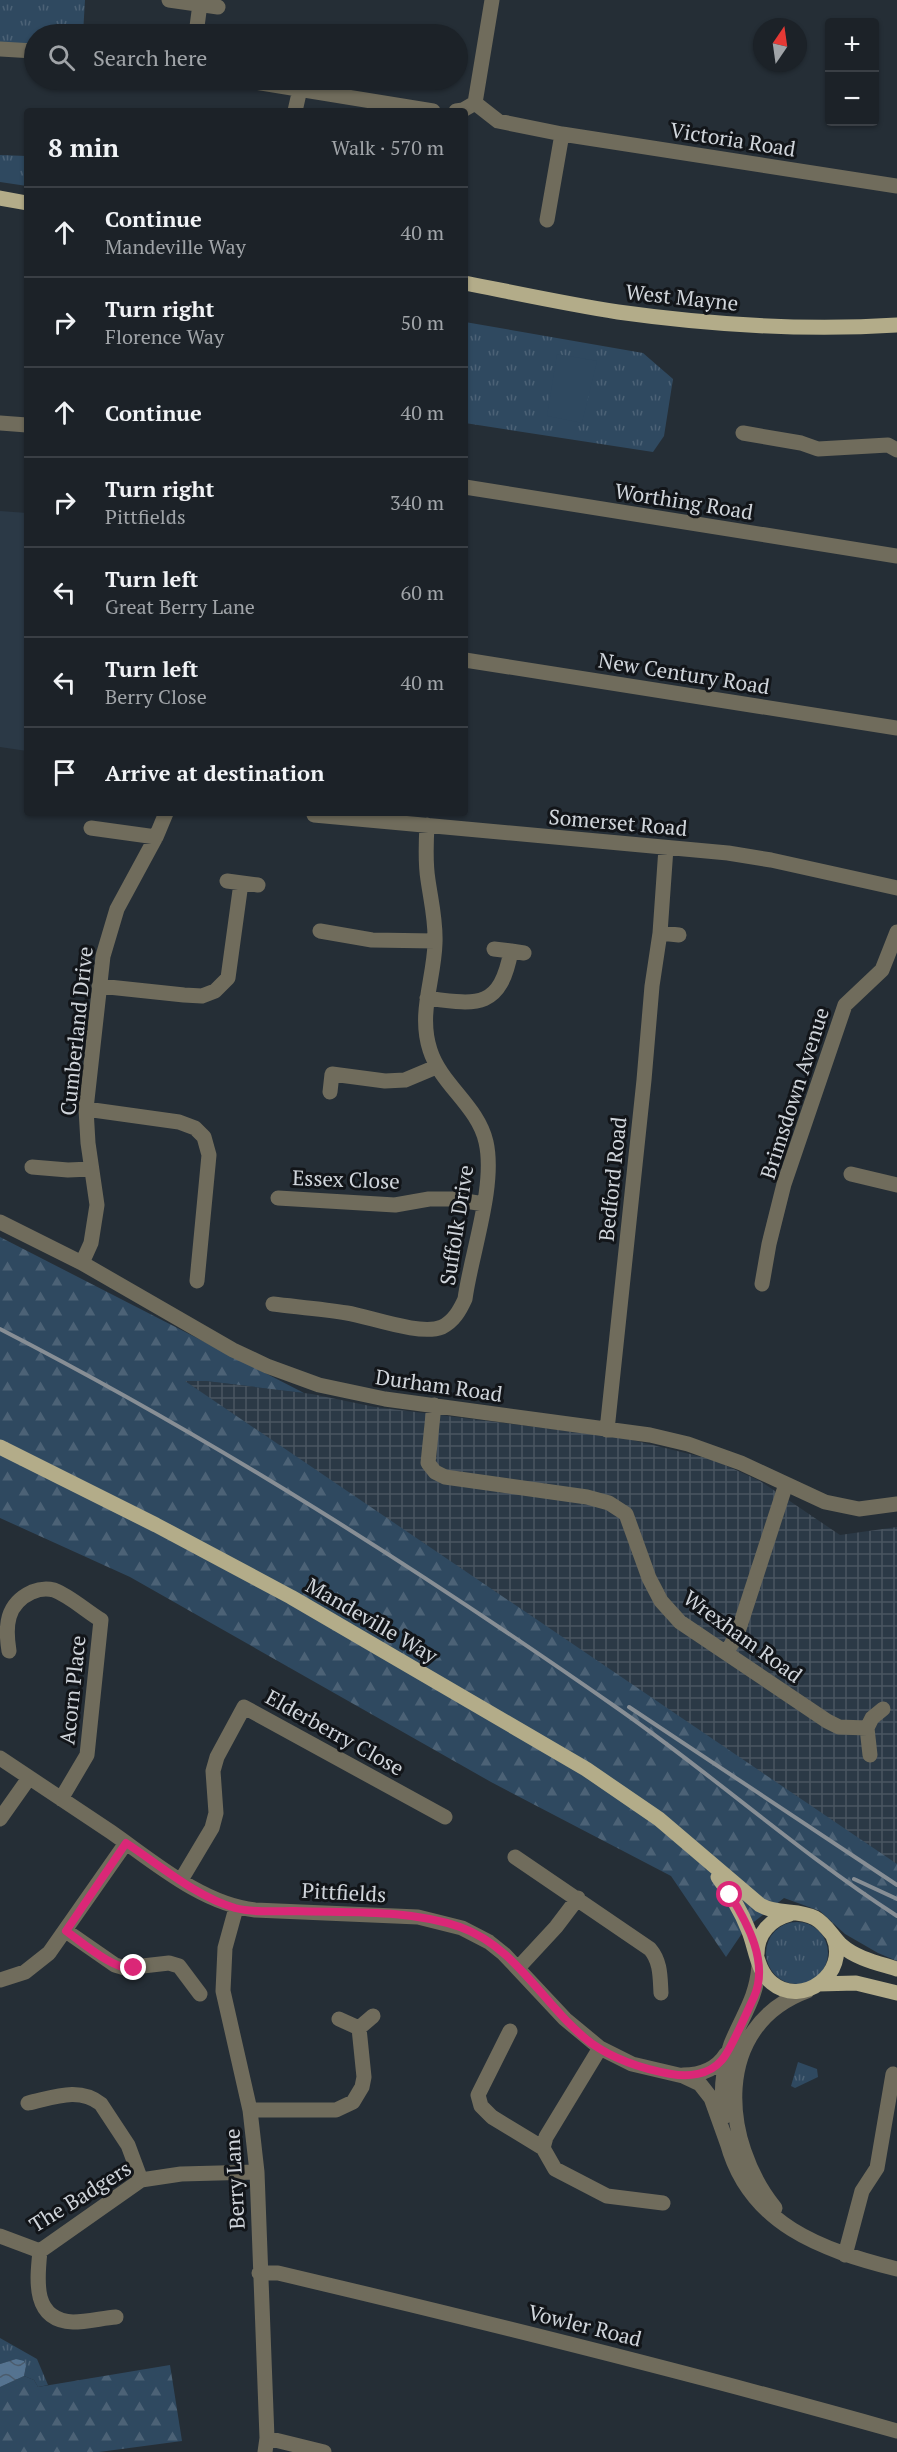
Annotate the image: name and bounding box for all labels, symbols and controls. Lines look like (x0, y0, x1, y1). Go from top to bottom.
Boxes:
north arrow (753, 18, 807, 72)
map controls (825, 18, 879, 126)
button: + (825, 18, 879, 72)
search box (24, 24, 468, 90)
icon: search (45, 41, 78, 74)
text: Search here (93, 43, 207, 72)
button: − (825, 72, 879, 126)
street label: Victoria Road (668, 115, 798, 163)
text: 8 min (48, 130, 119, 164)
text: Walk · 570 m (332, 134, 444, 161)
text: Continue (105, 204, 202, 233)
icon: ahead (48, 216, 81, 249)
text: 40 m (401, 219, 444, 246)
text: Mandeville Way (105, 233, 246, 260)
street label: West Mayne (624, 277, 740, 317)
text: Turn right (105, 294, 214, 323)
icon: right (48, 306, 81, 339)
text: 50 m (401, 309, 444, 336)
text: Florence Way (105, 323, 224, 350)
icon: ahead (48, 396, 81, 429)
text: Continue (105, 398, 202, 427)
text: 40 m (401, 399, 444, 426)
text: Turn right (105, 474, 214, 503)
street label: Worthing Road (613, 476, 756, 526)
icon: right (48, 486, 81, 519)
text: 340 m (390, 489, 444, 516)
text: Pittfields (105, 503, 186, 530)
text: Turn left (105, 564, 198, 593)
icon: left (48, 576, 81, 609)
text: 60 m (401, 579, 444, 606)
text: Great Berry Lane (105, 593, 255, 620)
street label: New Century Road (596, 646, 772, 700)
text: Turn left (105, 654, 198, 683)
icon: left (48, 666, 81, 699)
text: 40 m (401, 669, 444, 696)
text: Berry Close (105, 683, 207, 710)
icon: arrive (48, 756, 81, 789)
text: Arrive at destination (105, 758, 324, 787)
street label: Somerset Road (548, 802, 689, 842)
street label: Cumberland Drive (53, 945, 99, 1117)
street label: Brimsdown Avenue (753, 1004, 835, 1182)
street label: Bedford Road (592, 1115, 633, 1243)
street label: Essex Close (292, 1163, 400, 1195)
street label: Suffolk Drive (433, 1163, 479, 1287)
street label: Durham Road (374, 1362, 505, 1408)
street label: Mandeville Way (301, 1571, 443, 1669)
street label: Wrexham Road (678, 1583, 808, 1689)
street label: Acorn Place (52, 1634, 92, 1746)
street label: Elderberry Close (261, 1682, 409, 1782)
street label: Pittfields (301, 1876, 387, 1908)
route start (716, 1881, 742, 1907)
route end (120, 1954, 146, 1980)
street label: Berry Lane (217, 2128, 251, 2230)
street label: The Badgers (24, 2154, 136, 2238)
street label: Vowler Road (525, 2297, 645, 2353)

